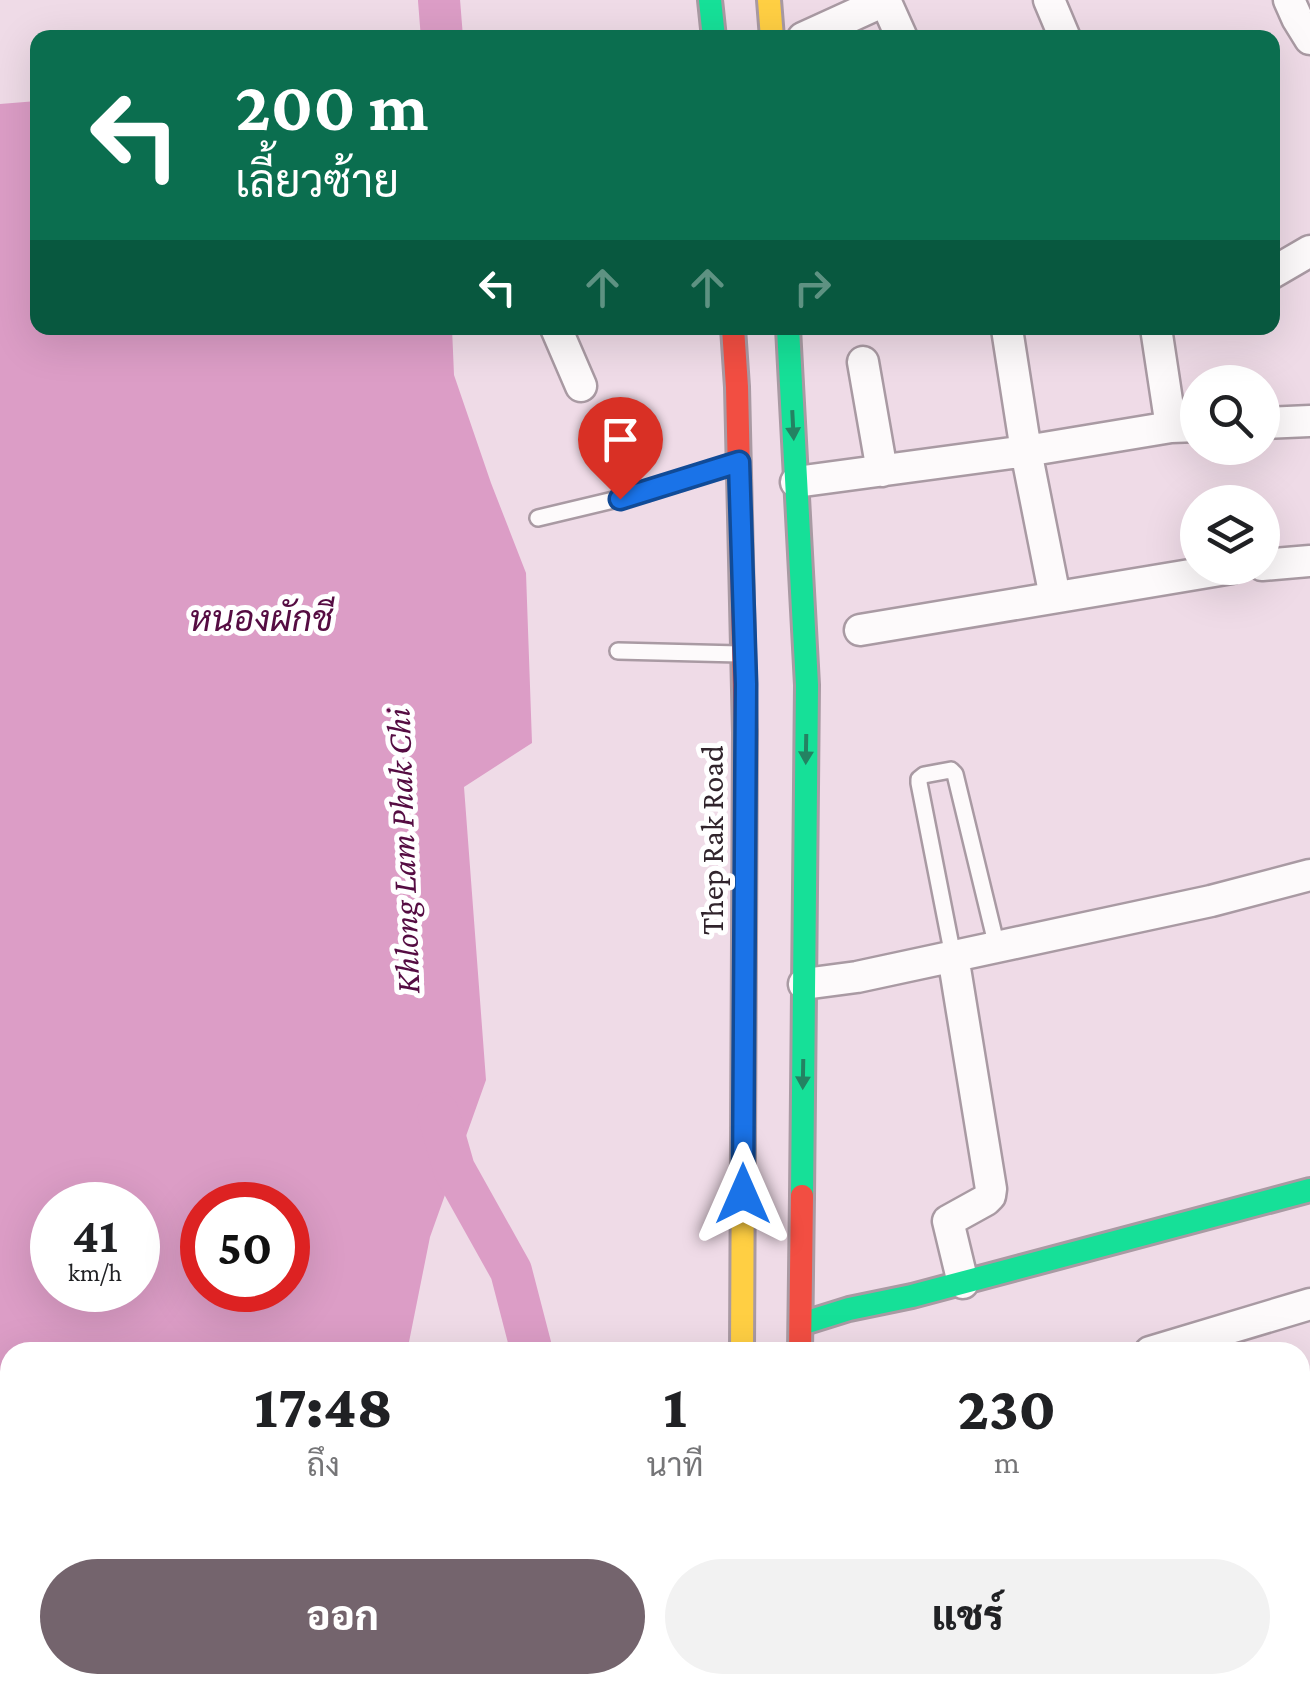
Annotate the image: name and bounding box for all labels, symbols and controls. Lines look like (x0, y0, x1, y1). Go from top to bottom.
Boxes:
text: 200 m (235, 67, 428, 145)
icon: left (70, 70, 200, 200)
text: เลี้ยวซ้าย (235, 157, 399, 207)
icon: left (470, 260, 525, 315)
icon: ahead (575, 260, 630, 315)
icon: ahead (680, 260, 735, 315)
icon: right (785, 260, 840, 315)
map controls (1180, 365, 1280, 585)
button: search (1180, 365, 1280, 465)
pin (578, 397, 663, 500)
one-way arrow (785, 409, 801, 441)
icon: arrive (593, 412, 648, 467)
button: layers (1180, 485, 1280, 585)
water label: หนองผักชี (189, 596, 335, 639)
water label: Khlong Lam Phak Chi (378, 707, 427, 995)
one-way arrow (798, 734, 814, 766)
street label: Thep Rak Road (694, 745, 730, 935)
one-way arrow (795, 1059, 811, 1091)
position arrow (691, 1142, 795, 1246)
speed limit sign: 50 (180, 1182, 310, 1312)
text: 41 (72, 1207, 118, 1263)
text: km/h (68, 1259, 122, 1286)
text: 17:48 (254, 1373, 393, 1440)
text: 1 (663, 1373, 687, 1440)
text: 230 (957, 1375, 1056, 1442)
text: m (994, 1444, 1020, 1480)
text: ถึง (307, 1447, 340, 1483)
text: นาที (647, 1447, 703, 1483)
button: ออก (40, 1559, 645, 1674)
button: แชร์ (665, 1559, 1270, 1674)

